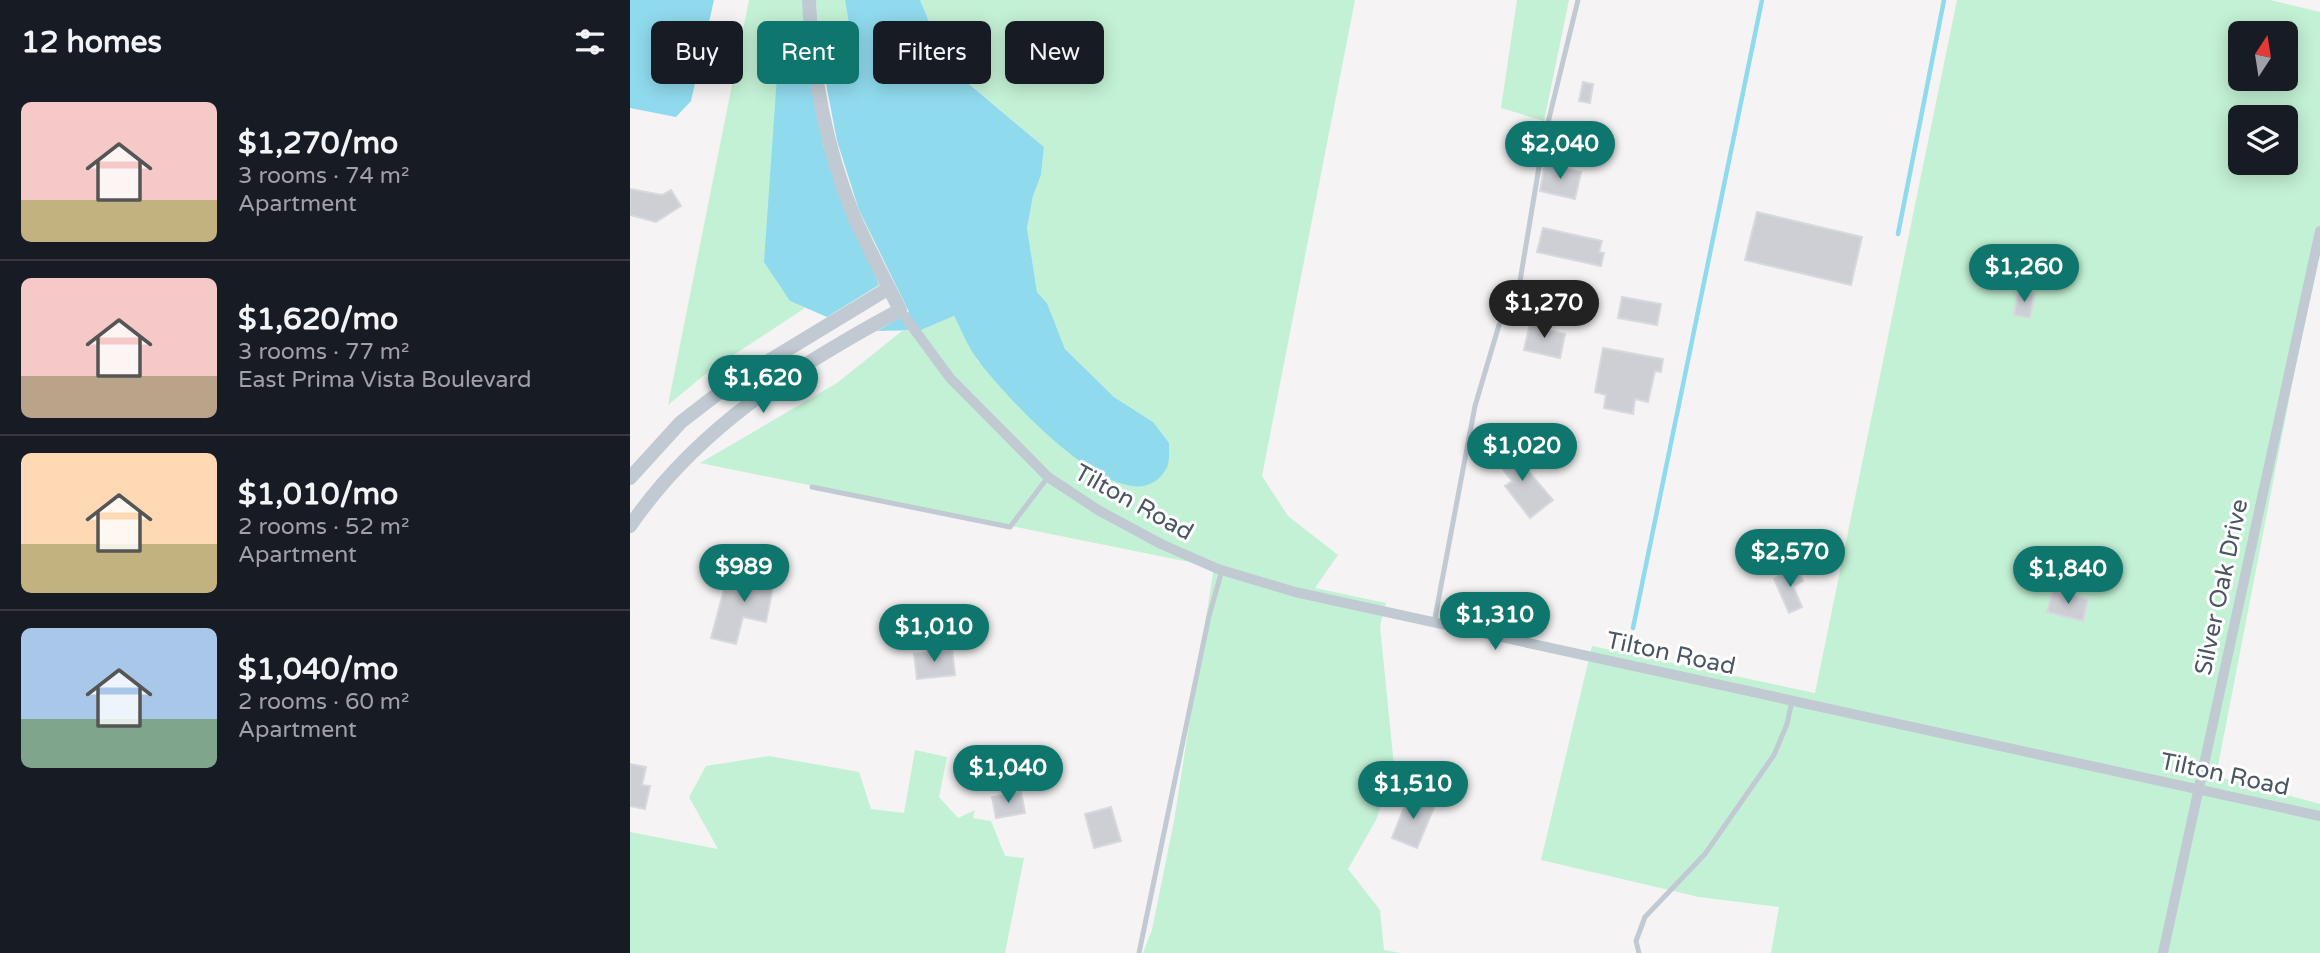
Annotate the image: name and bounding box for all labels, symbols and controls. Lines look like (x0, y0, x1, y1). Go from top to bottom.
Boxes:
chip: Buy (651, 21, 743, 84)
chip: Rent (757, 21, 859, 84)
chip: Filters (873, 21, 991, 84)
chip: New (1005, 21, 1104, 84)
north arrow (2228, 21, 2298, 91)
map controls (2228, 21, 2298, 175)
icon: filters (571, 23, 609, 61)
text: 12 homes (21, 24, 162, 61)
button: layers (2228, 105, 2298, 175)
pin: $2,040 (1503, 122, 1617, 181)
text: $1,270/mo (238, 125, 398, 162)
icon: home (77, 130, 161, 214)
text: $2,040 (1521, 130, 1599, 158)
text: 3 rooms · 74 m² (238, 162, 409, 190)
text: Apartment (238, 190, 357, 218)
pin: $1,260 (1967, 244, 2081, 304)
text: $1,260 (1985, 253, 2063, 281)
pin: $1,270 (1487, 280, 1601, 340)
text: $1,270 (1505, 289, 1583, 317)
text: $1,620/mo (238, 301, 398, 338)
icon: home (77, 306, 161, 390)
text: 3 rooms · 77 m² (238, 338, 409, 366)
pin: $1,620 (706, 356, 820, 415)
text: $1,620 (724, 364, 802, 392)
text: East Prima Vista Boulevard (238, 366, 531, 394)
pin: $1,020 (1465, 424, 1579, 483)
text: $1,020 (1483, 432, 1561, 460)
street label: Tilton Road (1069, 458, 1198, 547)
text: $1,010/mo (238, 476, 398, 513)
icon: home (77, 481, 161, 565)
street label: Silver Oak Drive (2189, 496, 2254, 678)
text: 2 rooms · 52 m² (238, 513, 409, 541)
pin: $2,570 (1733, 530, 1847, 589)
text: $2,570 (1751, 538, 1829, 566)
text: Apartment (238, 541, 357, 569)
pin: $989 (703, 544, 785, 604)
pin: $1,840 (2011, 546, 2125, 606)
text: $989 (715, 553, 773, 581)
text: $1,840 (2029, 555, 2107, 583)
pin: $1,310 (1438, 592, 1552, 652)
text: $1,310 (1456, 601, 1534, 629)
pin: $1,010 (877, 604, 991, 664)
text: $1,010 (895, 613, 973, 641)
street label: Tilton Road (1604, 626, 1738, 681)
text: $1,040/mo (238, 651, 398, 688)
icon: home (77, 656, 161, 740)
text: 2 rooms · 60 m² (238, 688, 409, 716)
text: Apartment (238, 716, 357, 744)
pin: $1,040 (951, 746, 1065, 805)
street label: Tilton Road (2158, 747, 2292, 802)
text: $1,040 (969, 754, 1047, 782)
pin: $1,510 (1356, 762, 1470, 821)
text: $1,510 (1374, 770, 1452, 798)

